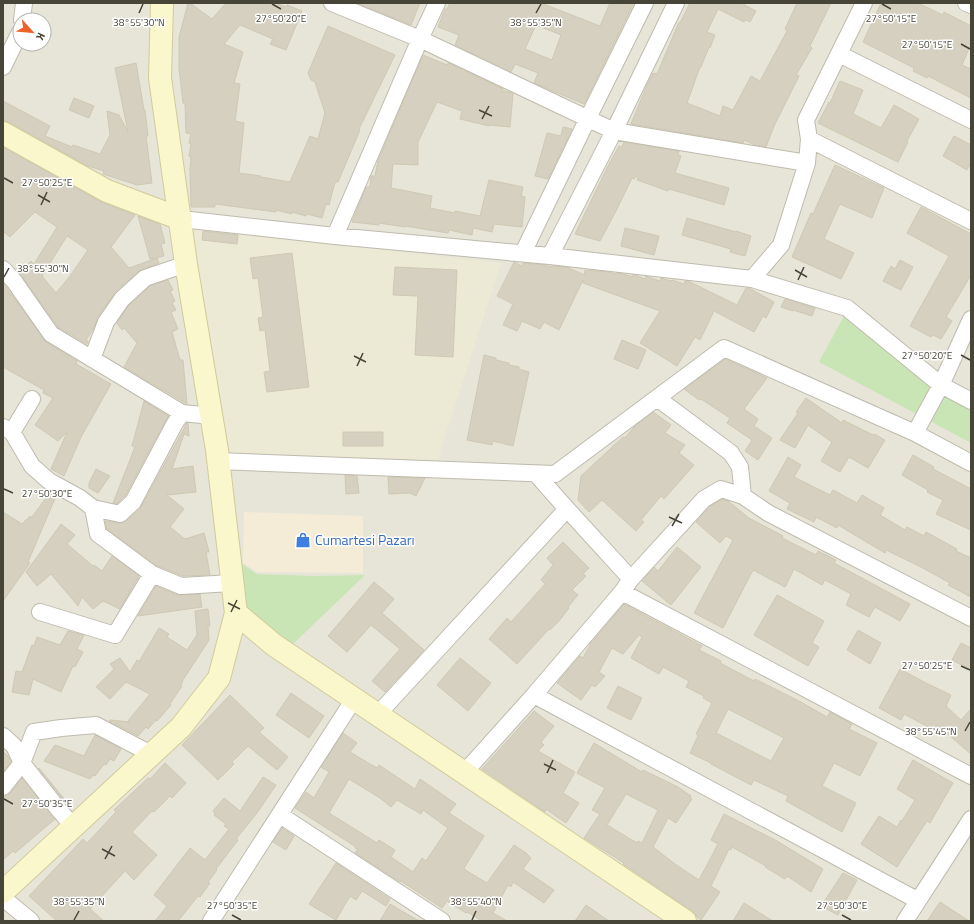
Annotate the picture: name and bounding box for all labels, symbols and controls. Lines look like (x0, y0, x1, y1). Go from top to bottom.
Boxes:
text: 27°50'20"E (256, 11, 307, 26)
text: 27°50'15"E (866, 11, 917, 26)
north arrow (12, 12, 52, 52)
text: 38°55'30"N (113, 15, 165, 30)
text: 38°55'35"N (510, 15, 562, 30)
text: K (32, 30, 50, 43)
text: 27°50'15"E (902, 37, 953, 52)
text: 27°50'25"E (22, 175, 73, 190)
text: 38°55'30"N (17, 261, 69, 276)
text: 27°50'20"E (902, 348, 953, 363)
text: 27°50'30"E (22, 486, 73, 501)
place label: Cumartesi Pazarı (315, 529, 415, 550)
shop icon: Cumartesi Pazarı (294, 531, 312, 549)
text: 27°50'25"E (902, 658, 953, 673)
text: 38°55'45"N (905, 724, 957, 739)
text: 27°50'35"E (22, 796, 73, 811)
text: 38°55'35"N (53, 894, 105, 909)
text: 38°55'40"N (450, 894, 502, 909)
text: 27°50'35"E (207, 898, 258, 913)
text: 27°50'30"E (817, 898, 868, 913)

